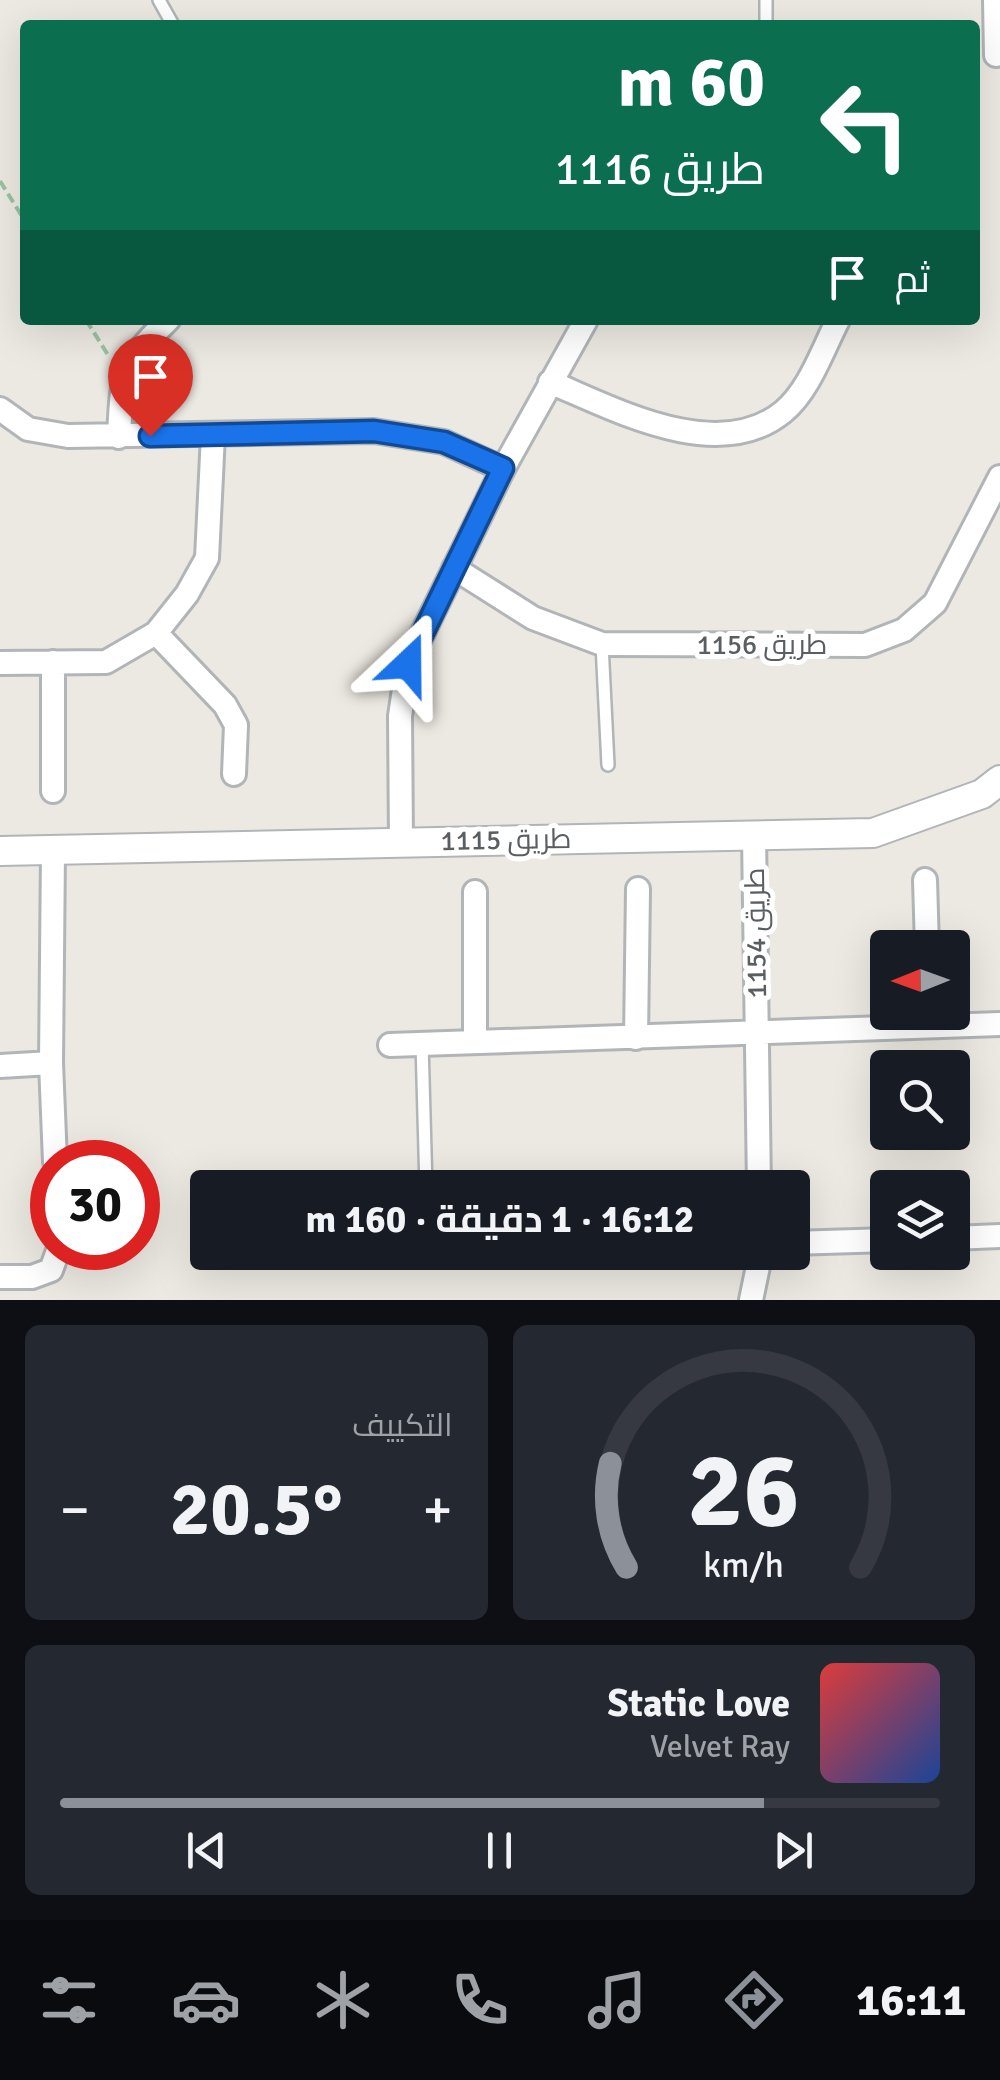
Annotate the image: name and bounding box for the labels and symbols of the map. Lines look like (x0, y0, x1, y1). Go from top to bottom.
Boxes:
pin (108, 334, 193, 437)
position arrow (356, 612, 460, 716)
street label: طريق 1156 (697, 628, 827, 662)
street label: طريق 1115 (440, 822, 572, 858)
street label: طريق 1154 (738, 867, 774, 999)
north arrow (870, 930, 970, 1030)
speed limit sign: 30 (30, 1140, 160, 1270)

